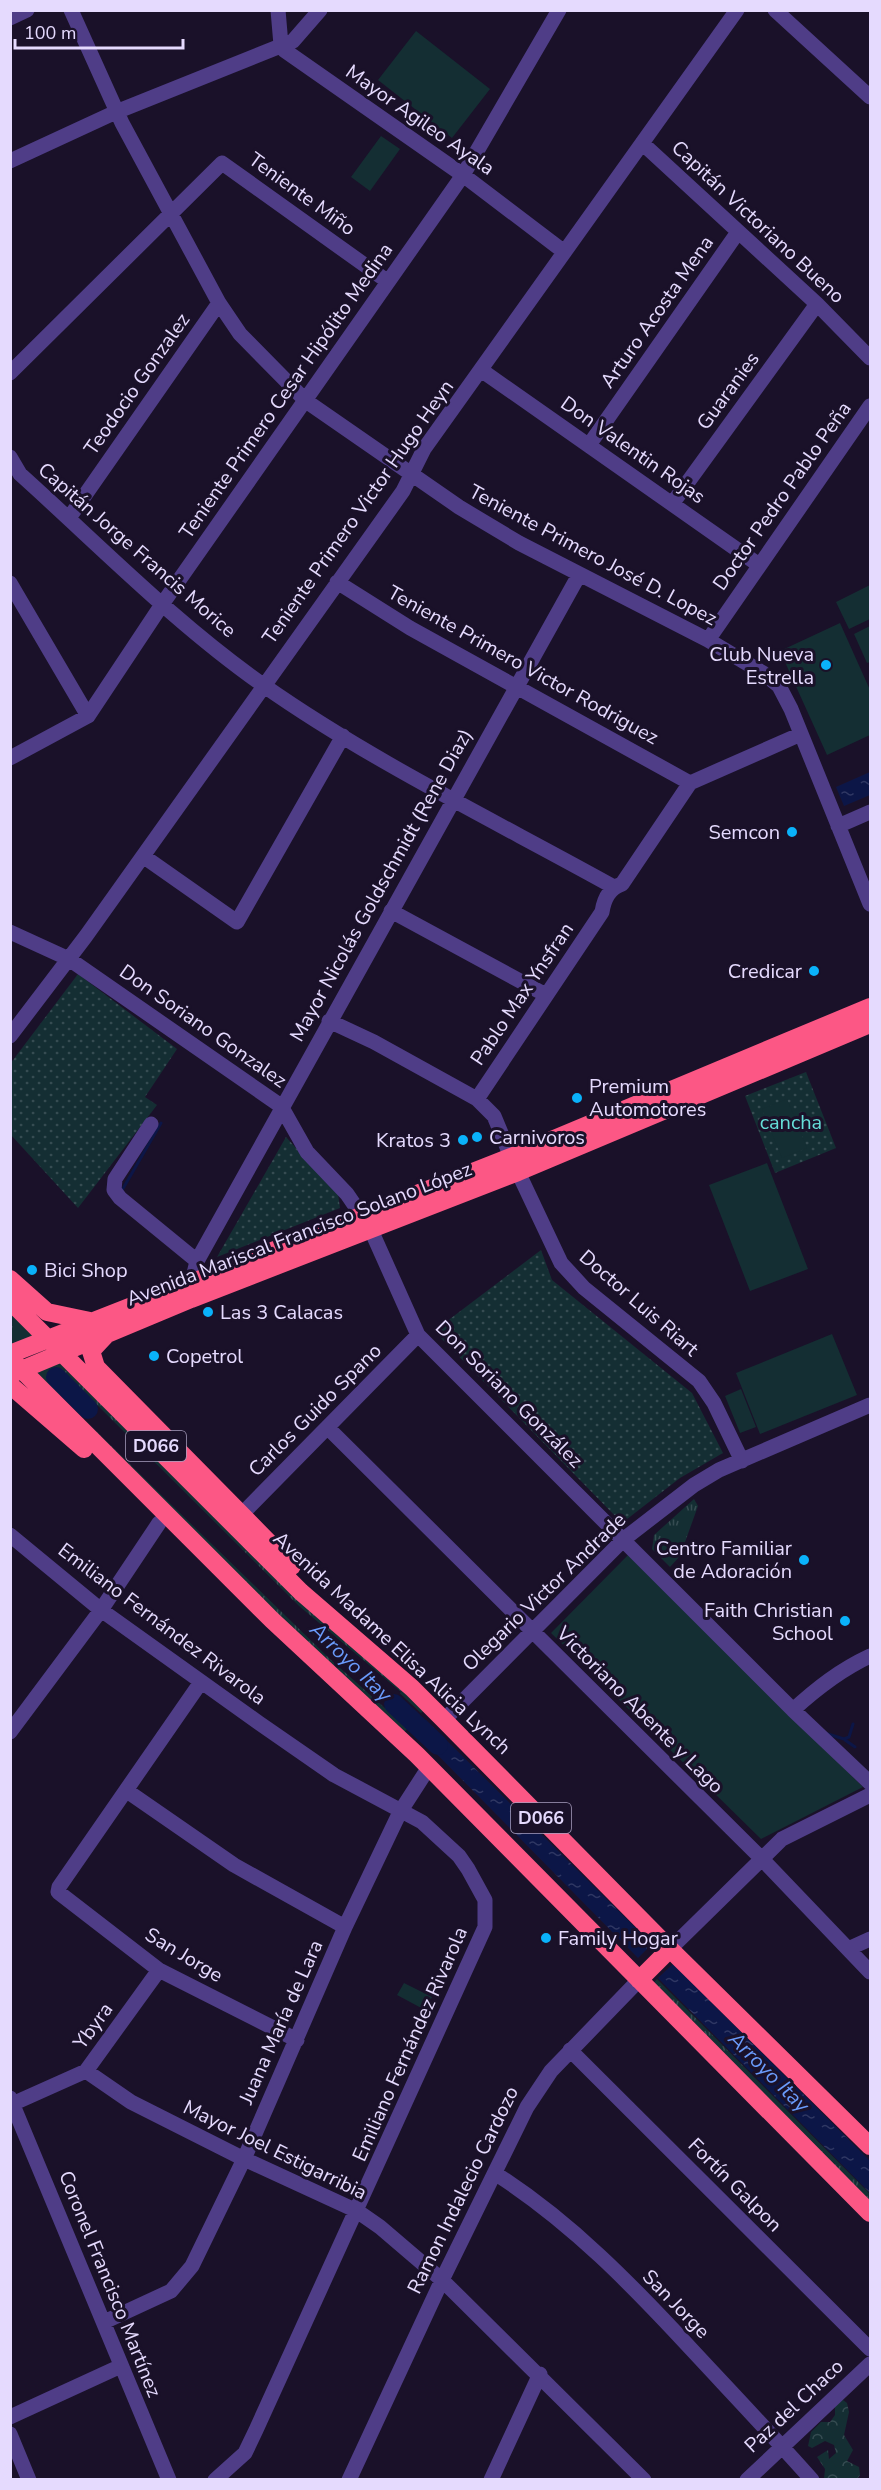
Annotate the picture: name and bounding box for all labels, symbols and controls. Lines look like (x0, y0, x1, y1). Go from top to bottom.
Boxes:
scale bar (15, 12, 183, 50)
text: 100 m (24, 21, 76, 45)
street label: Mayor Agileo Ayala (340, 58, 500, 182)
street label: Capitán Victoriano Bueno (666, 134, 850, 310)
street label: Teniente Miño (243, 146, 361, 242)
street label: Arturo Acosta Mena (594, 230, 720, 394)
street label: Teniente Primero Cesar Hipólito Medina (173, 238, 399, 544)
street label: Teodocio Gonzalez (78, 308, 196, 460)
street label: Guaranies (691, 347, 765, 435)
street label: Teniente Primero Victor Hugo Heyn (256, 374, 460, 650)
street label: Don Valentin Rojas (555, 390, 711, 510)
street label: Doctor Pedro Pablo Peña (707, 396, 857, 596)
street label: Capitán Jorge Francis Morice (32, 456, 242, 644)
street label: Teniente Primero José D. Lopez (464, 478, 722, 632)
street label: Teniente Primero Victor Rodriguez (383, 579, 663, 751)
place label: Club Nueva Estrella (709, 641, 814, 691)
marker: Club Nueva Estrella (819, 658, 833, 672)
street label: Mayor Nicolás Goldschmidt (Rene Diaz) (283, 724, 479, 1046)
place label: Semcon (708, 819, 780, 846)
marker: Semcon (785, 825, 799, 839)
street label: Pablo Max Ynsfran (464, 917, 580, 1071)
street label: Don Soriano Gonzalez (114, 958, 292, 1094)
place label: Credicar (728, 958, 802, 985)
marker: Credicar (807, 964, 821, 978)
place label: Premium Automotores (589, 1073, 706, 1123)
marker: Premium Automotores (570, 1091, 584, 1105)
park label: cancha (760, 1109, 822, 1136)
place label: Carnivoros (489, 1124, 585, 1151)
place label: Kratos 3 (376, 1127, 451, 1154)
marker: Carnivoros (470, 1130, 484, 1144)
marker: Kratos 3 (456, 1133, 470, 1147)
street label: Avenida Mariscal Francisco Solano López (122, 1155, 476, 1313)
street label: Doctor Luis Riart (573, 1244, 705, 1363)
place label: Bici Shop (44, 1257, 128, 1284)
marker: Bici Shop (25, 1263, 39, 1277)
place label: Las 3 Calacas (220, 1299, 343, 1326)
marker: Las 3 Calacas (201, 1305, 215, 1319)
street label: Don Soriano González (429, 1314, 589, 1474)
street label: Carlos Guido Spano (243, 1338, 387, 1482)
place label: Copetrol (166, 1343, 243, 1370)
marker: Copetrol (147, 1349, 161, 1363)
road number: D066 (126, 1431, 186, 1461)
street label: Olegario Victor Andrade (456, 1507, 632, 1677)
street label: Avenida Madame Elisa Alicia Lynch (267, 1525, 517, 1761)
place label: Centro Familiar de Adoración (656, 1535, 792, 1585)
street label: Emiliano Fernández Rivarola (52, 1537, 272, 1711)
marker: Centro Familiar de Adoración (797, 1553, 811, 1567)
place label: Faith Christian School (704, 1597, 833, 1647)
marker: Faith Christian School (838, 1614, 852, 1628)
water label: Arroyo Itay (303, 1615, 399, 1709)
street label: Victoriano Abente y Lago (550, 1620, 730, 1800)
road number: D066 (511, 1803, 571, 1833)
street label: San Jorge (140, 1921, 228, 1989)
street label: Emiliano Fernández Rivarola (346, 1923, 474, 2165)
place label: Family Hogar (558, 1925, 678, 1952)
marker: Family Hogar (539, 1931, 553, 1945)
street label: Juana María de Lara (232, 1936, 329, 2109)
street label: Ybyra (66, 1997, 119, 2056)
water label: Arroyo Itay (722, 2025, 817, 2120)
street label: Ramon Indalecio Cardozo (401, 2082, 525, 2298)
street label: Mayor Joel Estigarribia (179, 2094, 371, 2206)
street label: Fortín Galpon (682, 2132, 788, 2238)
street label: Coronel Francisco Martínez (52, 2167, 168, 2401)
street label: San Jorge (636, 2264, 716, 2344)
street label: Paz del Chaco (739, 2353, 849, 2459)

